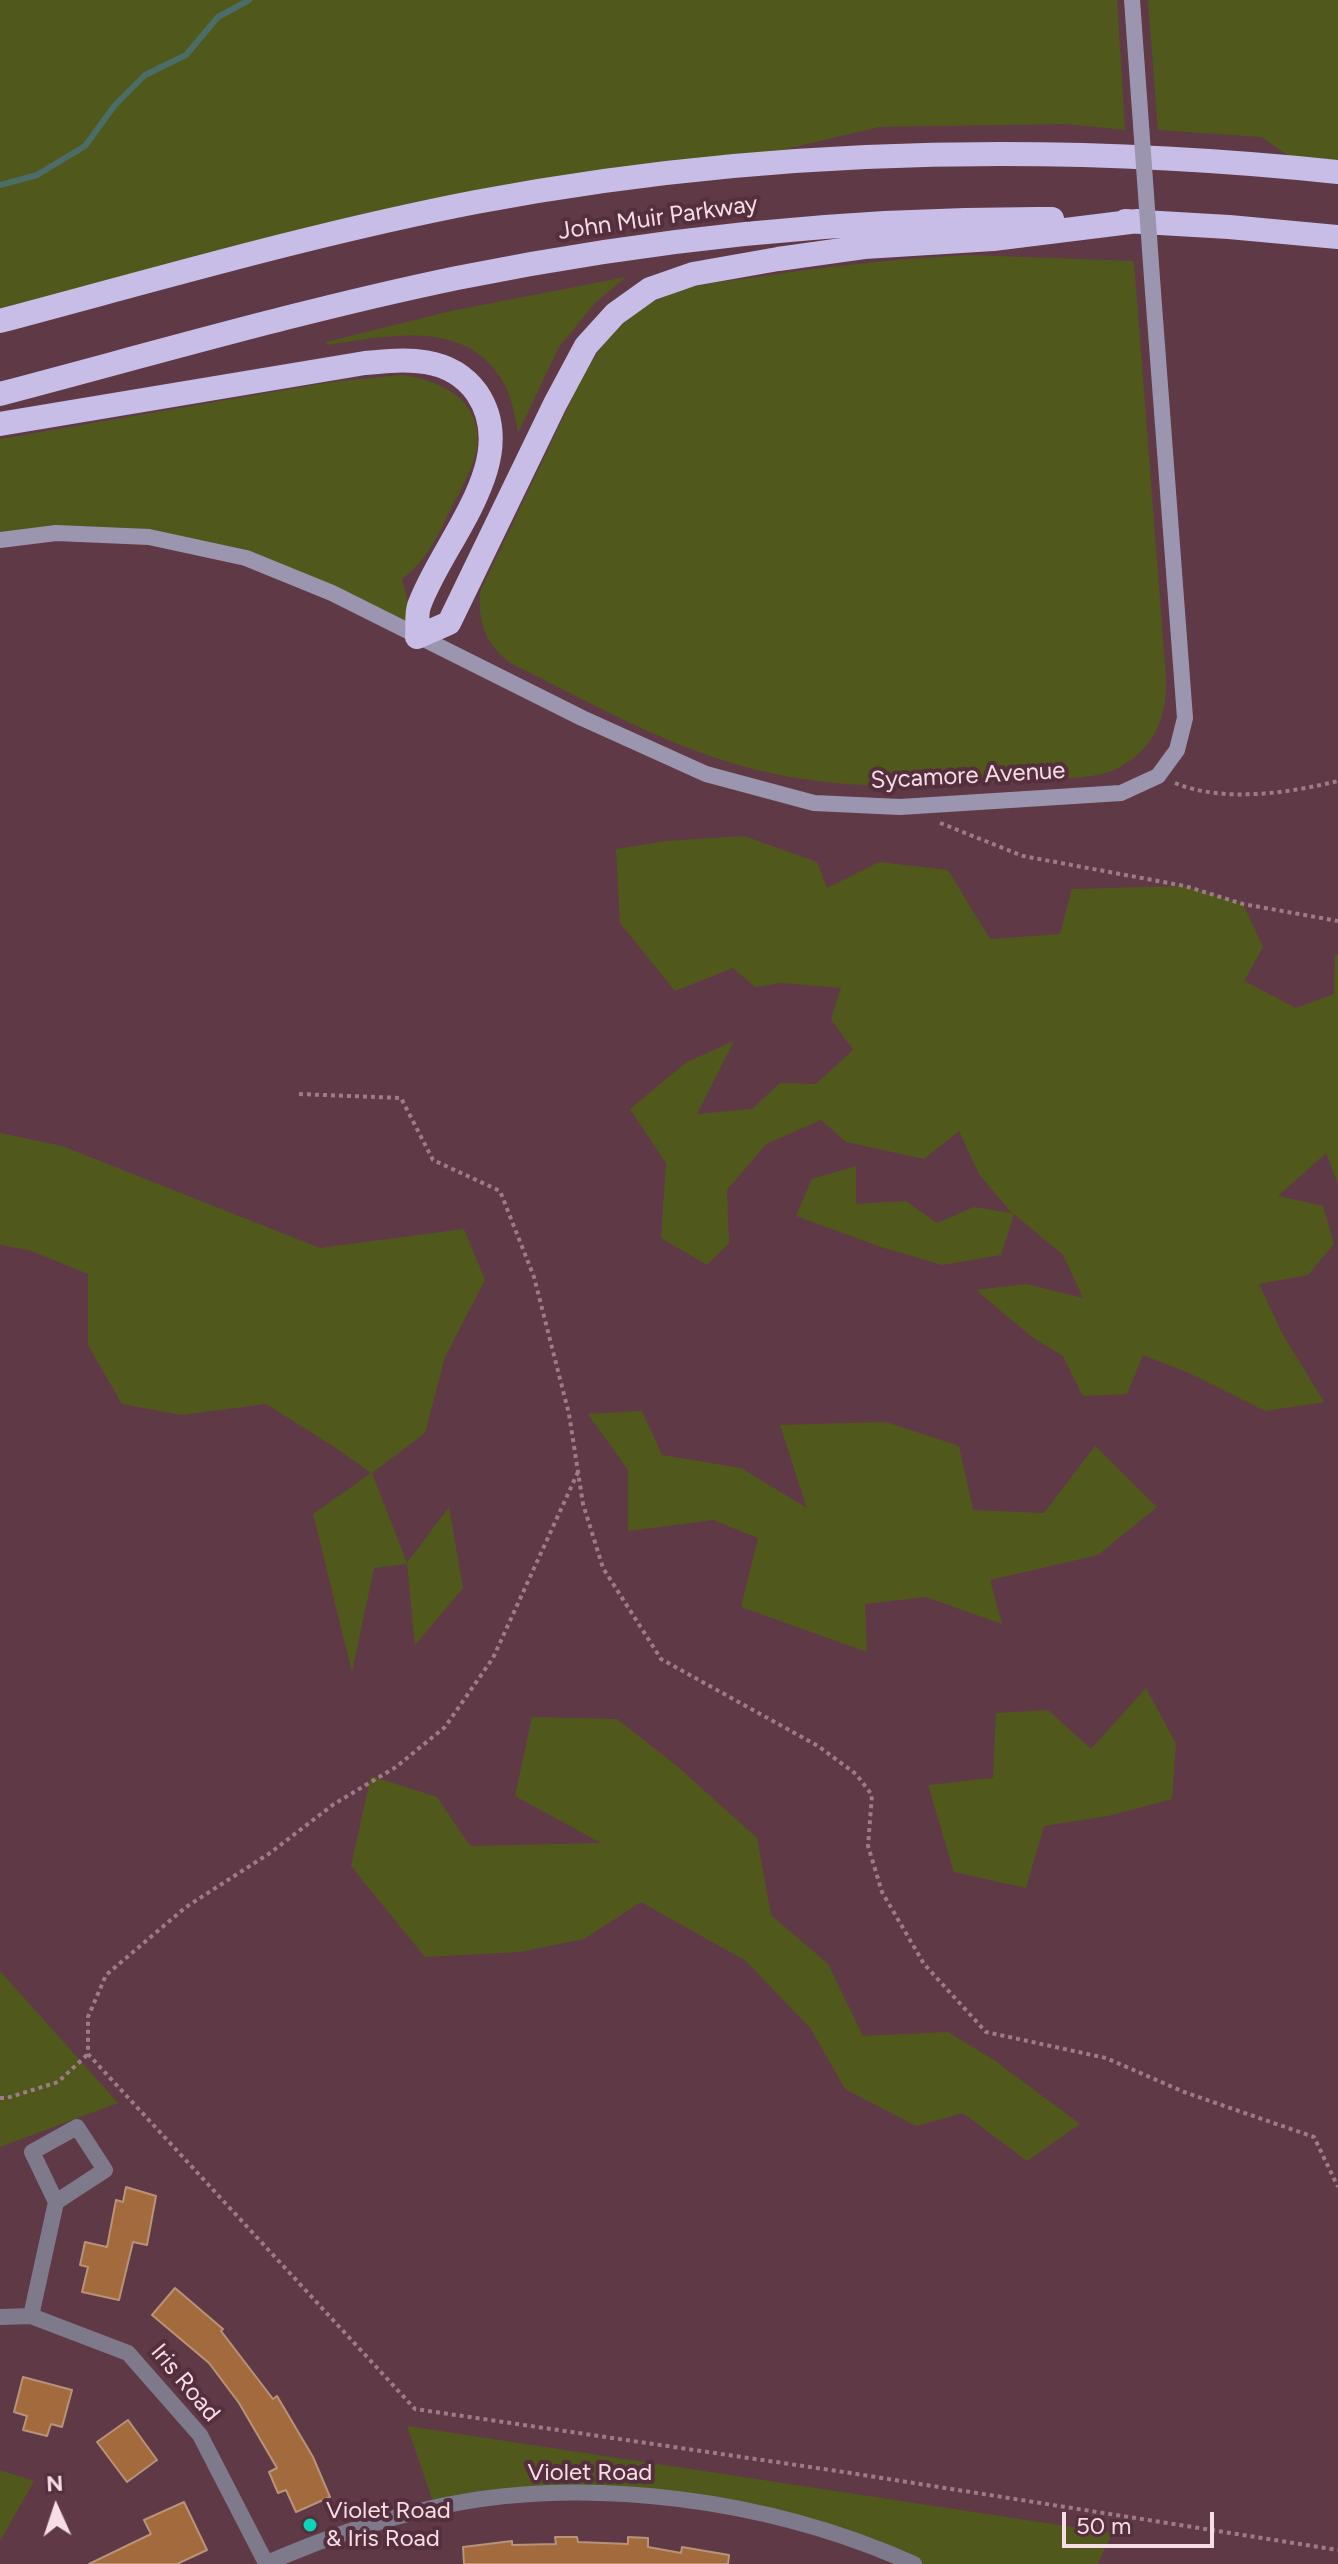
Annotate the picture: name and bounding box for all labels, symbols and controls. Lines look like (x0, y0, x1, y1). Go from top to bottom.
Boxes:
street label: John Muir Parkway (556, 190, 760, 246)
street label: Sycamore Avenue (870, 757, 1066, 795)
street label: Iris Road (144, 2338, 226, 2428)
street label: Violet Road (528, 2459, 652, 2487)
north arrow (16, 2468, 96, 2548)
text: N (46, 2470, 64, 2497)
scale bar (1066, 2496, 1218, 2546)
place label: Violet Road & Iris Road (326, 2497, 451, 2553)
text: 50 m (1076, 2511, 1132, 2540)
marker: Violet Road & Iris Road (301, 2516, 319, 2534)

